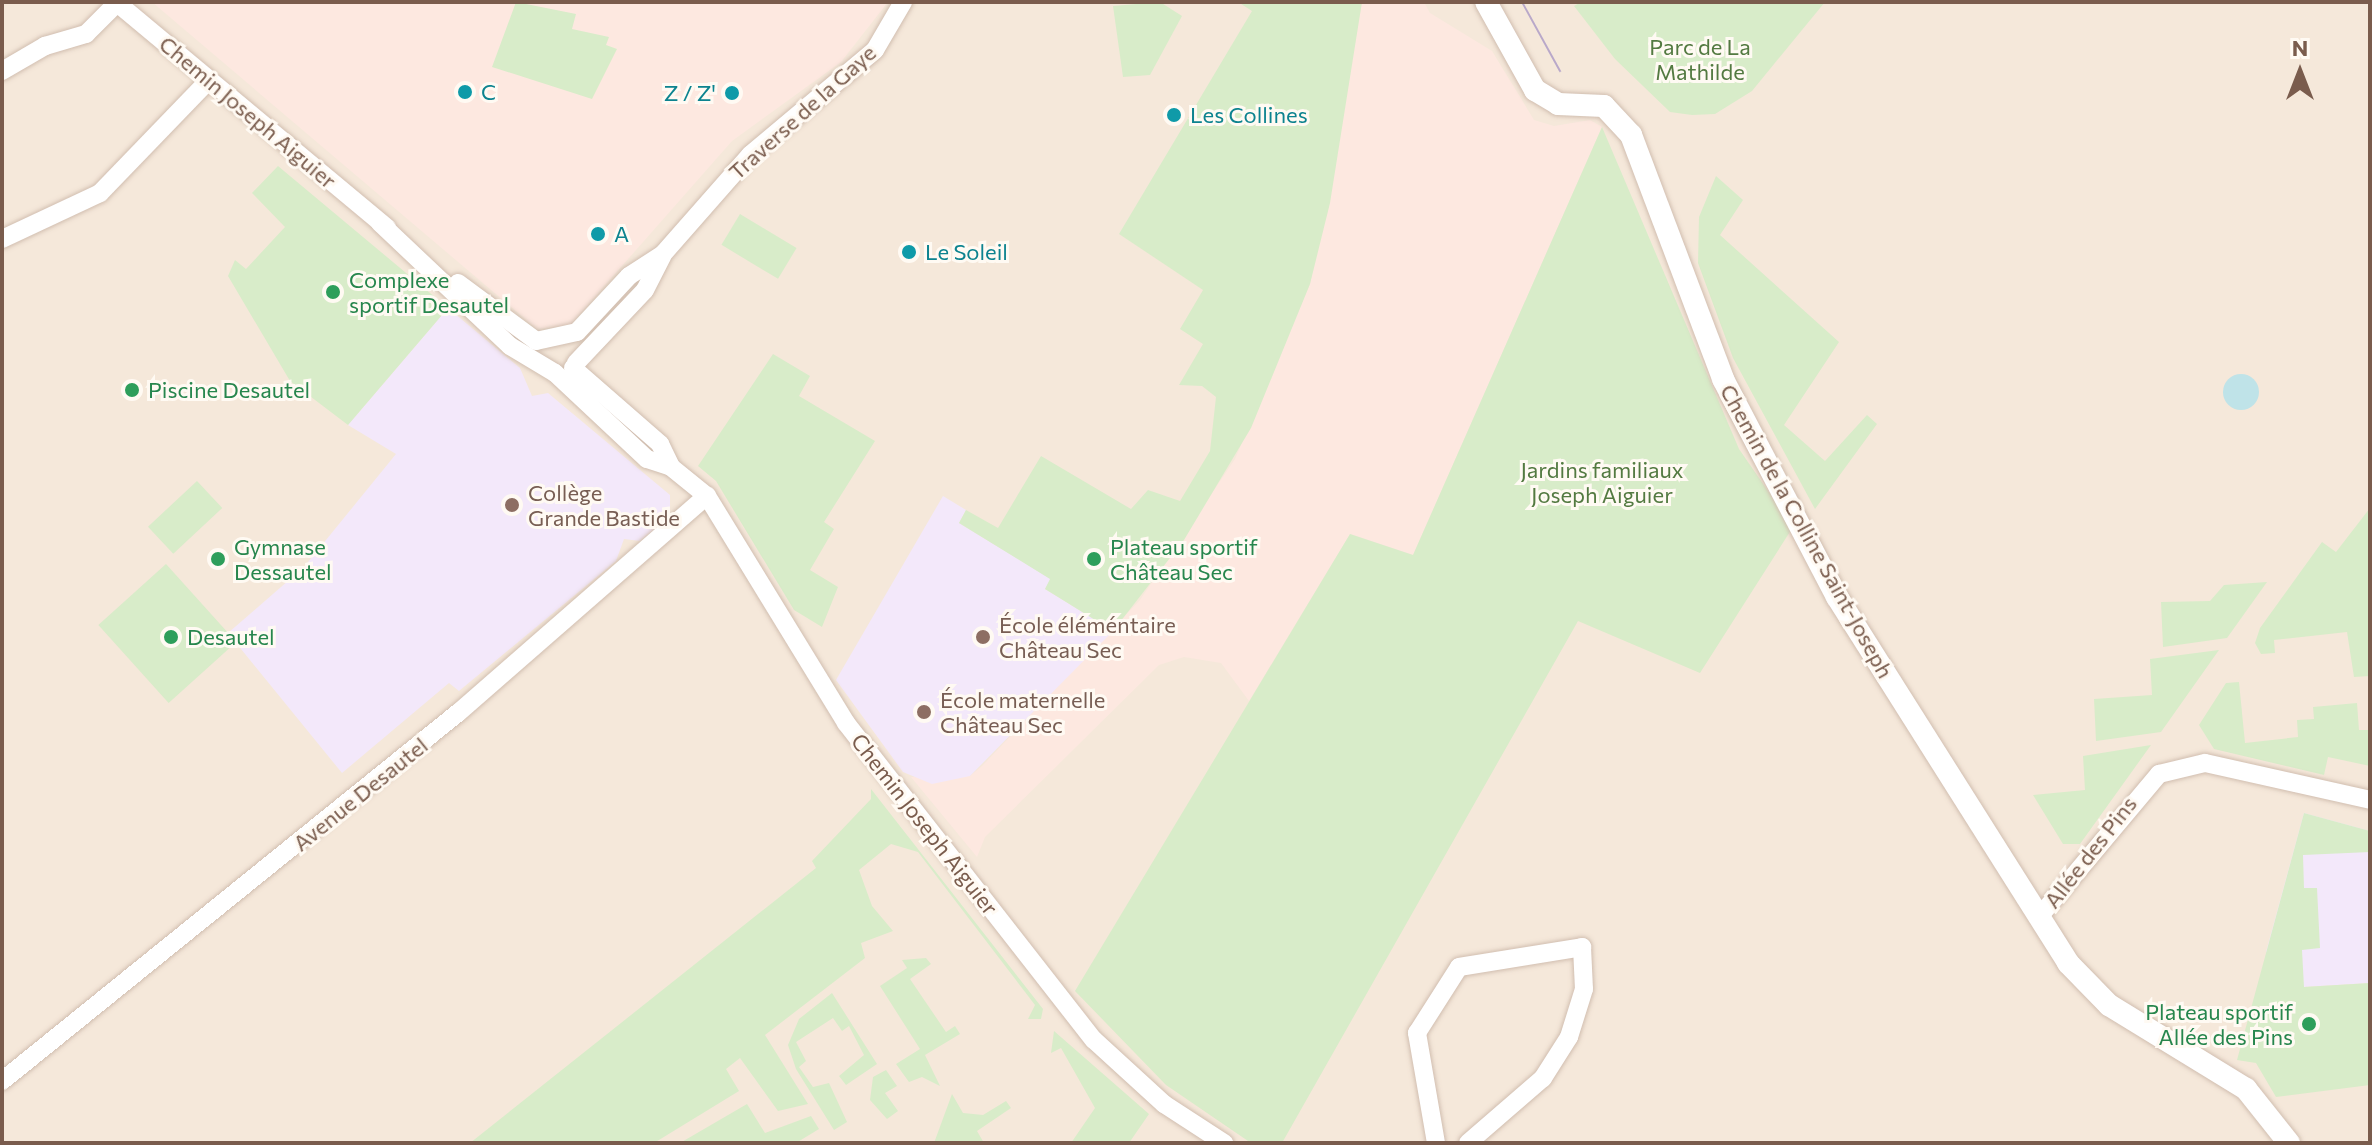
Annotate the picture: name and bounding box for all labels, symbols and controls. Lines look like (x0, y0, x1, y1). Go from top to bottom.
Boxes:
street label: Chemin Joseph Aiguier (154, 30, 342, 194)
north arrow (2260, 32, 2340, 112)
park label: Parc de La Mathilde (1649, 33, 1751, 84)
text: N (2292, 34, 2308, 61)
street label: Traverse de la Gaye (723, 39, 881, 185)
place label: C (481, 79, 496, 105)
place label: Z / Z' (664, 80, 716, 106)
marker: C (456, 83, 474, 101)
marker: Z / Z' (723, 84, 741, 102)
place label: Les Collines (1190, 102, 1308, 128)
marker: Les Collines (1165, 106, 1183, 124)
place label: A (614, 221, 629, 247)
marker: A (589, 225, 607, 243)
place label: Le Soleil (925, 239, 1008, 265)
marker: Le Soleil (900, 243, 918, 261)
place label: Complexe sportif Desautel (349, 266, 509, 318)
marker: Complexe sportif Desautel (324, 283, 342, 301)
place label: Piscine Desautel (148, 377, 310, 403)
street label: Chemin de la Colline Saint-Joseph (1715, 380, 1899, 682)
marker: Piscine Desautel (123, 381, 141, 399)
park label: Jardins familiaux Joseph Aiguier (1520, 456, 1684, 508)
place label: Collège Grande Bastide (528, 479, 680, 530)
marker: Collège Grande Bastide (503, 496, 521, 514)
place label: Gymnase Dessautel (234, 533, 332, 584)
place label: Plateau sportif Château Sec (1110, 533, 1258, 584)
marker: Gymnase Dessautel (209, 550, 227, 568)
marker: Plateau sportif Château Sec (1085, 550, 1103, 568)
place label: École éléméntaire Château Sec (999, 611, 1176, 662)
place label: Desautel (187, 624, 275, 650)
marker: Desautel (162, 628, 180, 646)
marker: École éléméntaire Château Sec (974, 628, 992, 646)
place label: École maternelle Château Sec (940, 686, 1105, 738)
marker: École maternelle Château Sec (915, 703, 933, 721)
street label: Chemin Joseph Aiguier (846, 728, 1004, 920)
street label: Avenue Desautel (287, 732, 433, 856)
street label: Allée des Pins (2038, 791, 2142, 913)
place label: Plateau sportif Allée des Pins (2145, 998, 2293, 1050)
marker: Plateau sportif Allée des Pins (2300, 1015, 2318, 1033)

